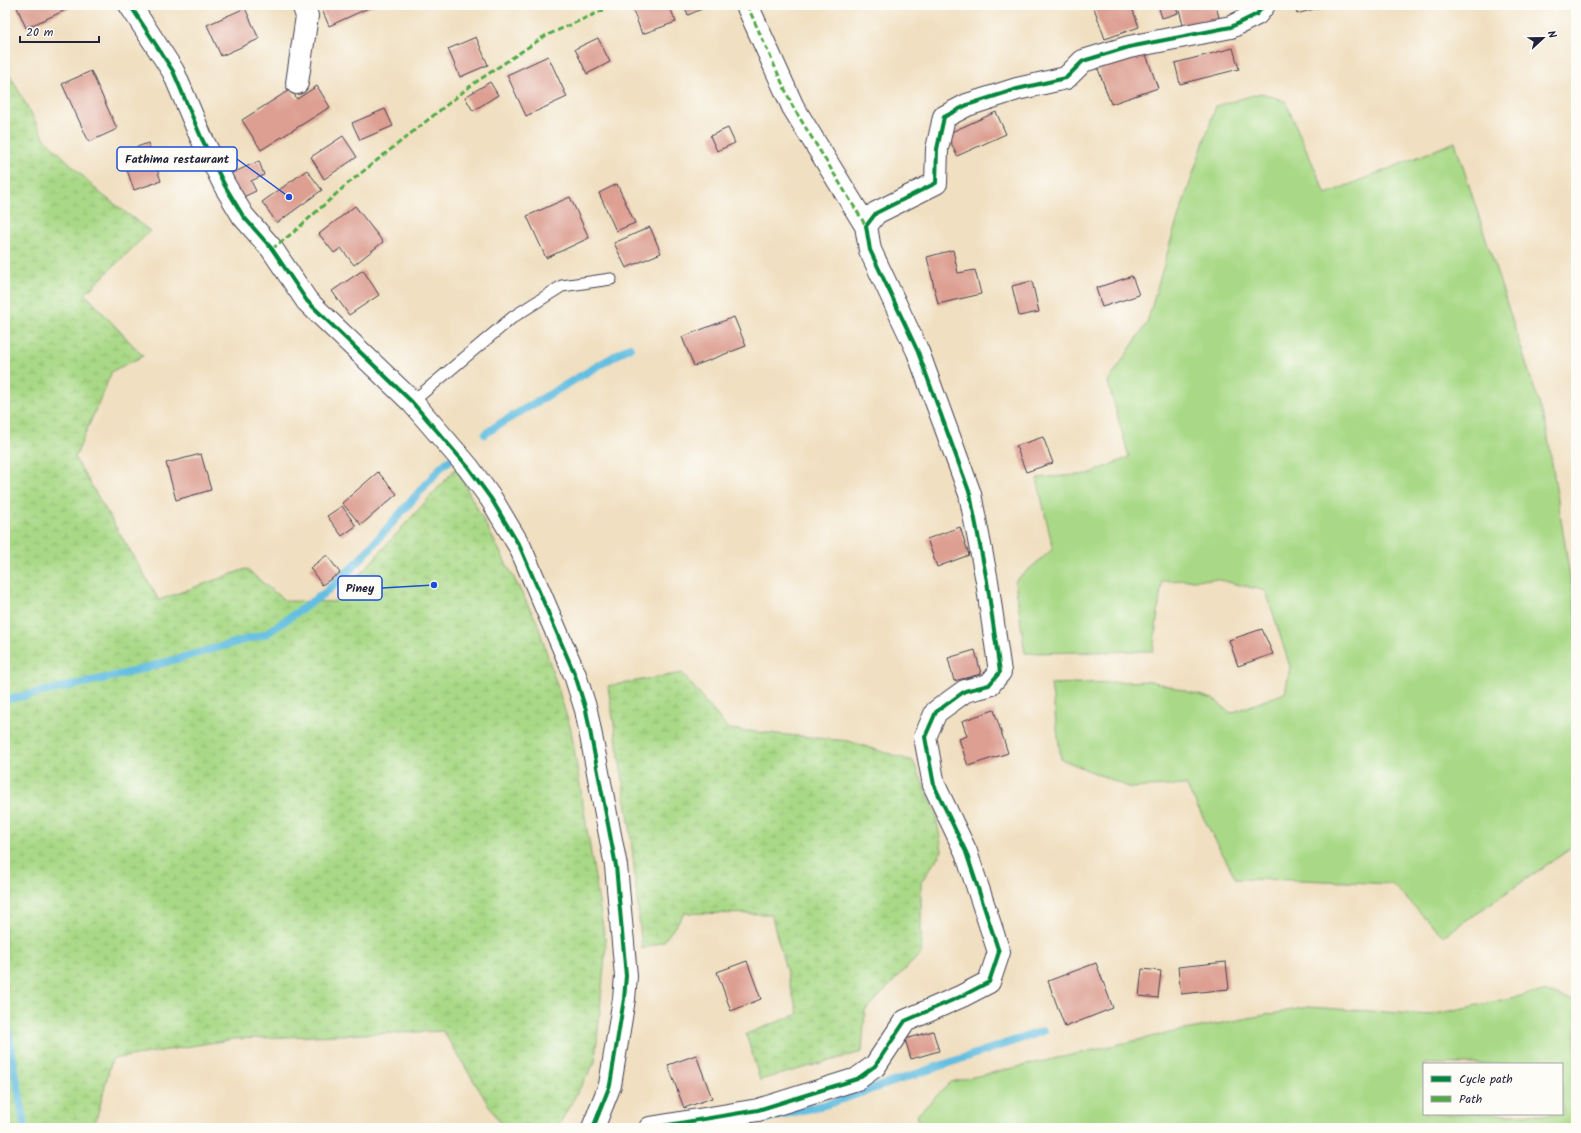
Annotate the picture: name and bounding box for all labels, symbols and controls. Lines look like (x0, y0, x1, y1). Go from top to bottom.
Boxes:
scale bar (20, 18, 99, 44)
north arrow (1523, 18, 1563, 58)
text: 20 m (26, 23, 54, 42)
text: N (1542, 28, 1561, 41)
callout: Fathima restaurant (117, 147, 237, 171)
text: Fathima restaurant (125, 150, 230, 169)
callout: Piney (338, 576, 382, 600)
text: Piney (346, 579, 375, 598)
legend (1423, 1063, 1563, 1115)
text: Cycle path (1459, 1070, 1513, 1089)
text: Path (1459, 1090, 1482, 1109)

